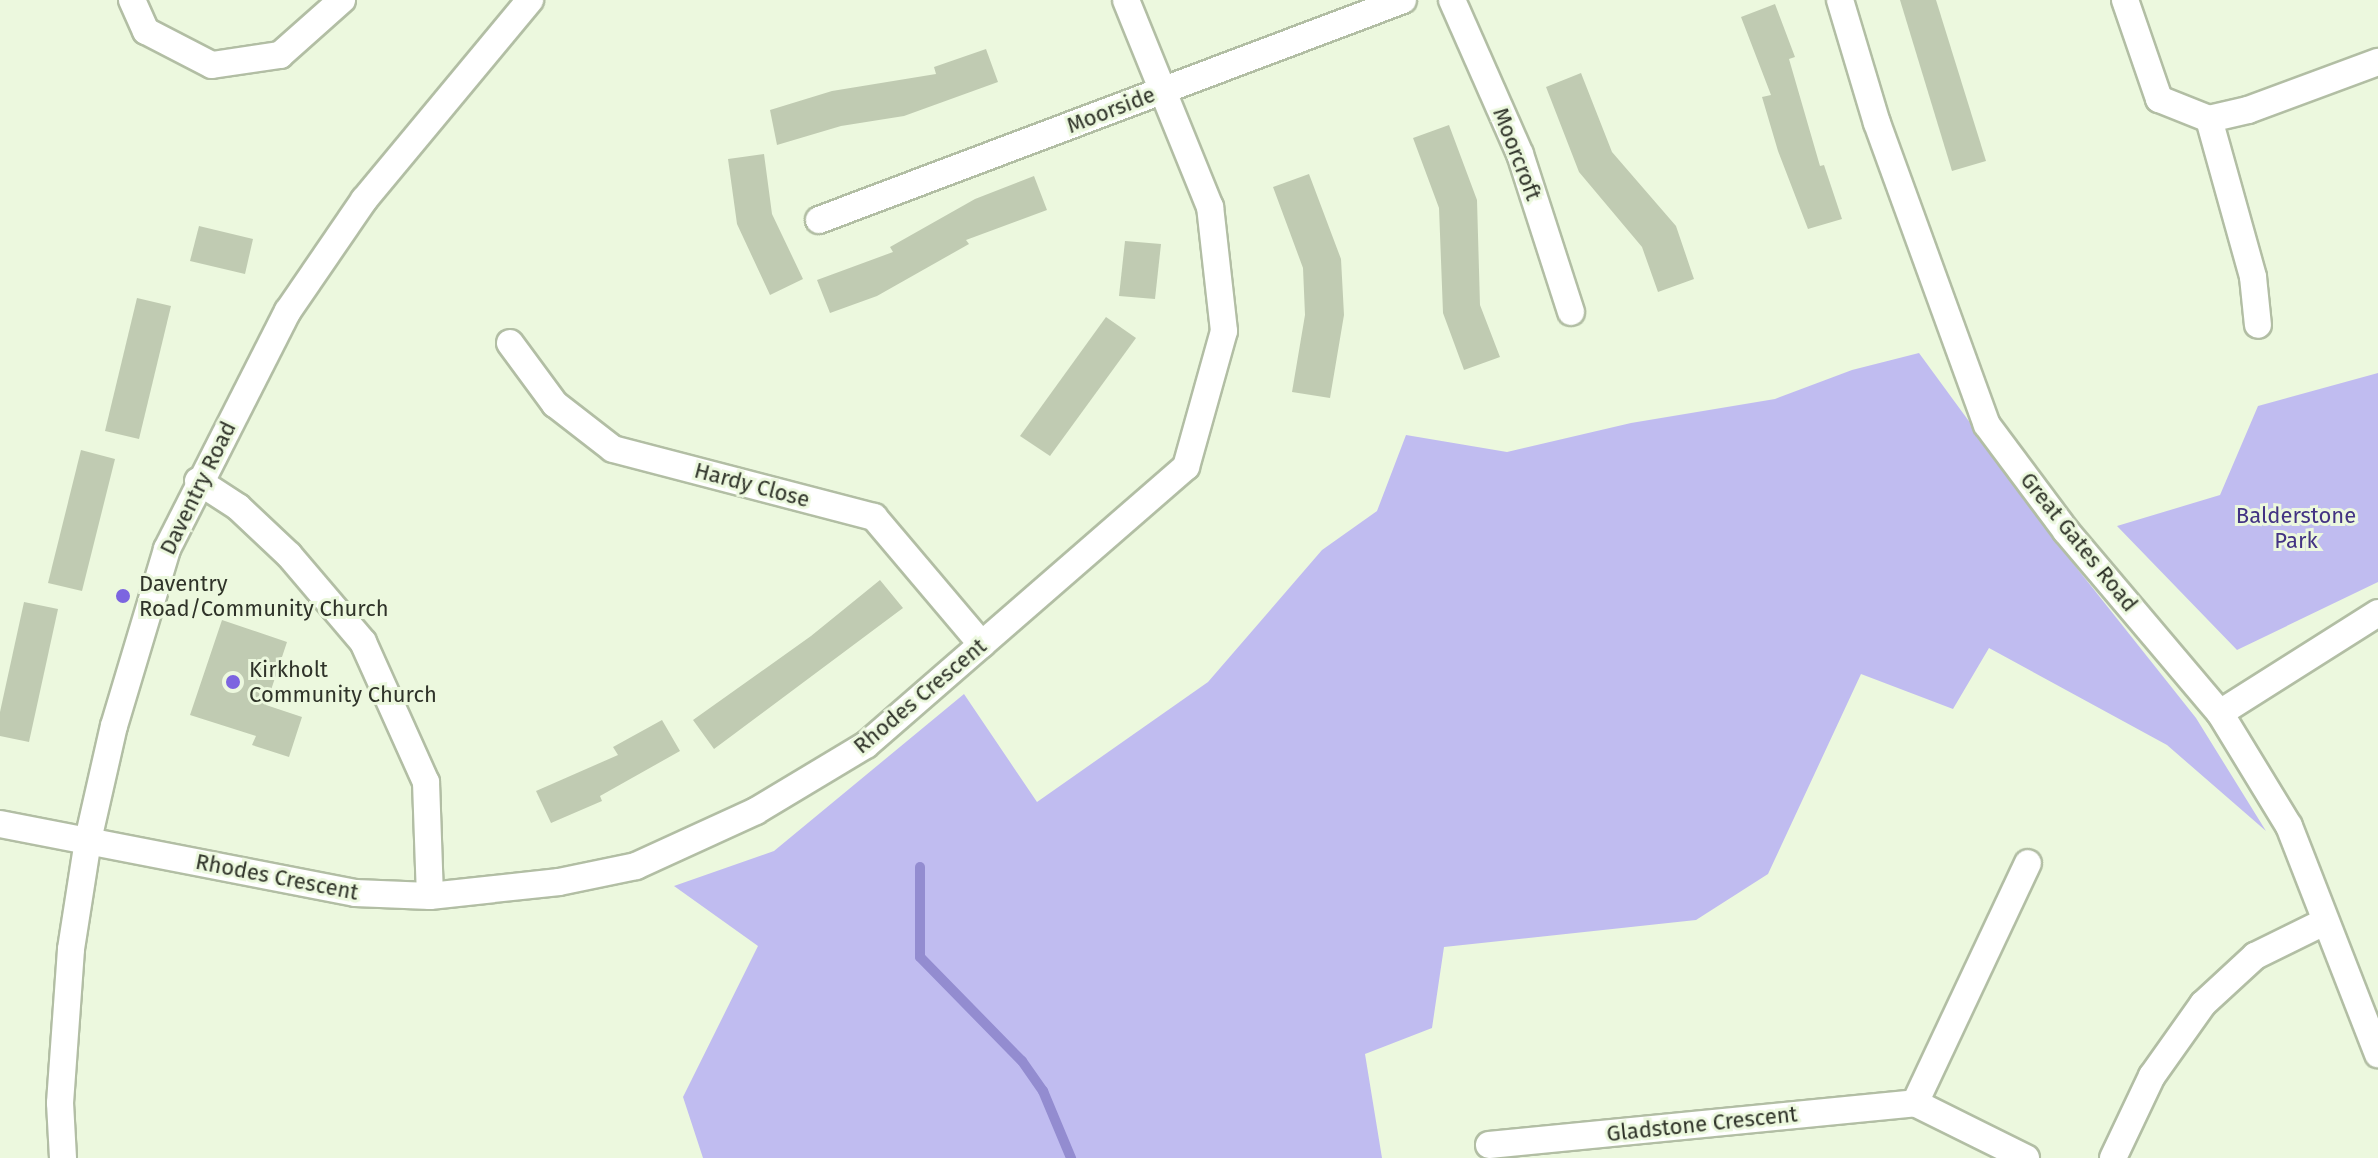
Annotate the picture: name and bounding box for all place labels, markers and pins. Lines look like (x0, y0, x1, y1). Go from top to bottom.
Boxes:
place label: Daventry Road/Community Church (139, 570, 389, 622)
marker: Daventry Road/Community Church (114, 587, 132, 605)
place label: Kirkholt Community Church (249, 656, 437, 708)
marker: Kirkholt Community Church (224, 673, 242, 691)

